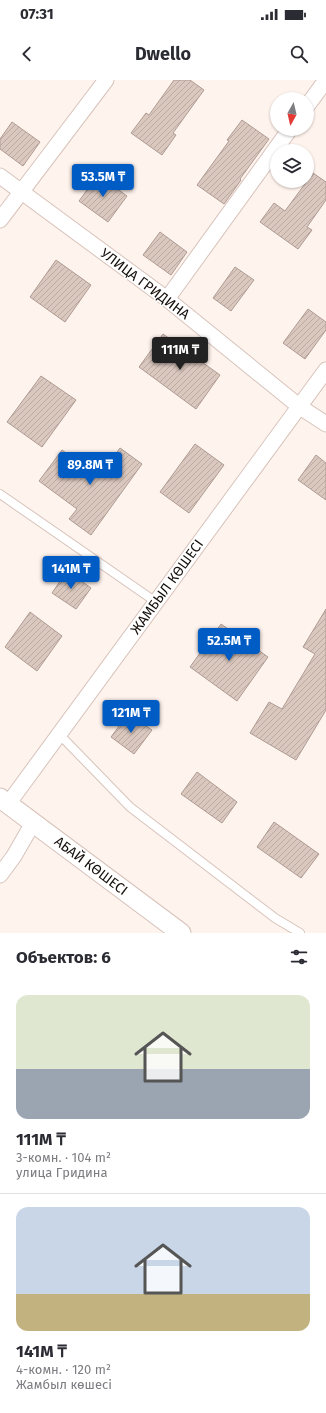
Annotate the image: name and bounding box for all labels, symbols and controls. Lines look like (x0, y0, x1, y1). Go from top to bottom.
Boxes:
text: 07:31 (20, 5, 54, 23)
icon: back (16, 43, 38, 65)
text: Dwello (135, 43, 191, 65)
icon: search (288, 43, 310, 65)
north arrow (270, 92, 314, 136)
map controls (270, 92, 314, 188)
button: layers (270, 144, 314, 188)
pin: 53.5M ₸ (66, 164, 140, 198)
text: 53.5M ₸ (81, 169, 125, 184)
street label: УЛИЦА ГРИДИНА (97, 245, 193, 323)
pin: 111M ₸ (147, 337, 213, 371)
text: 111M ₸ (161, 342, 199, 357)
pin: 89.8M ₸ (53, 452, 127, 486)
text: 89.8M ₸ (67, 457, 113, 472)
street label: ЖАМБЫЛ КӨШЕСІ (127, 536, 207, 638)
pin: 141M ₸ (38, 556, 104, 590)
text: 141M ₸ (52, 561, 90, 576)
pin: 52.5M ₸ (192, 628, 266, 662)
text: 52.5M ₸ (207, 633, 251, 648)
pin: 121M ₸ (98, 700, 164, 734)
text: 121M ₸ (112, 705, 150, 720)
street label: АБАЙ КӨШЕСІ (51, 833, 131, 899)
icon: filters (288, 946, 310, 968)
text: Объектов: 6 (16, 947, 111, 968)
icon: home (127, 1021, 199, 1093)
text: 111M ₸ (16, 1129, 66, 1150)
text: 3-комн. · 104 m² (16, 1150, 111, 1165)
text: улица Гридина (16, 1165, 108, 1180)
icon: home (127, 1233, 199, 1305)
text: 141M ₸ (16, 1341, 67, 1362)
text: 4-комн. · 120 m² (16, 1362, 111, 1377)
text: Жамбыл көшесі (16, 1377, 112, 1392)

